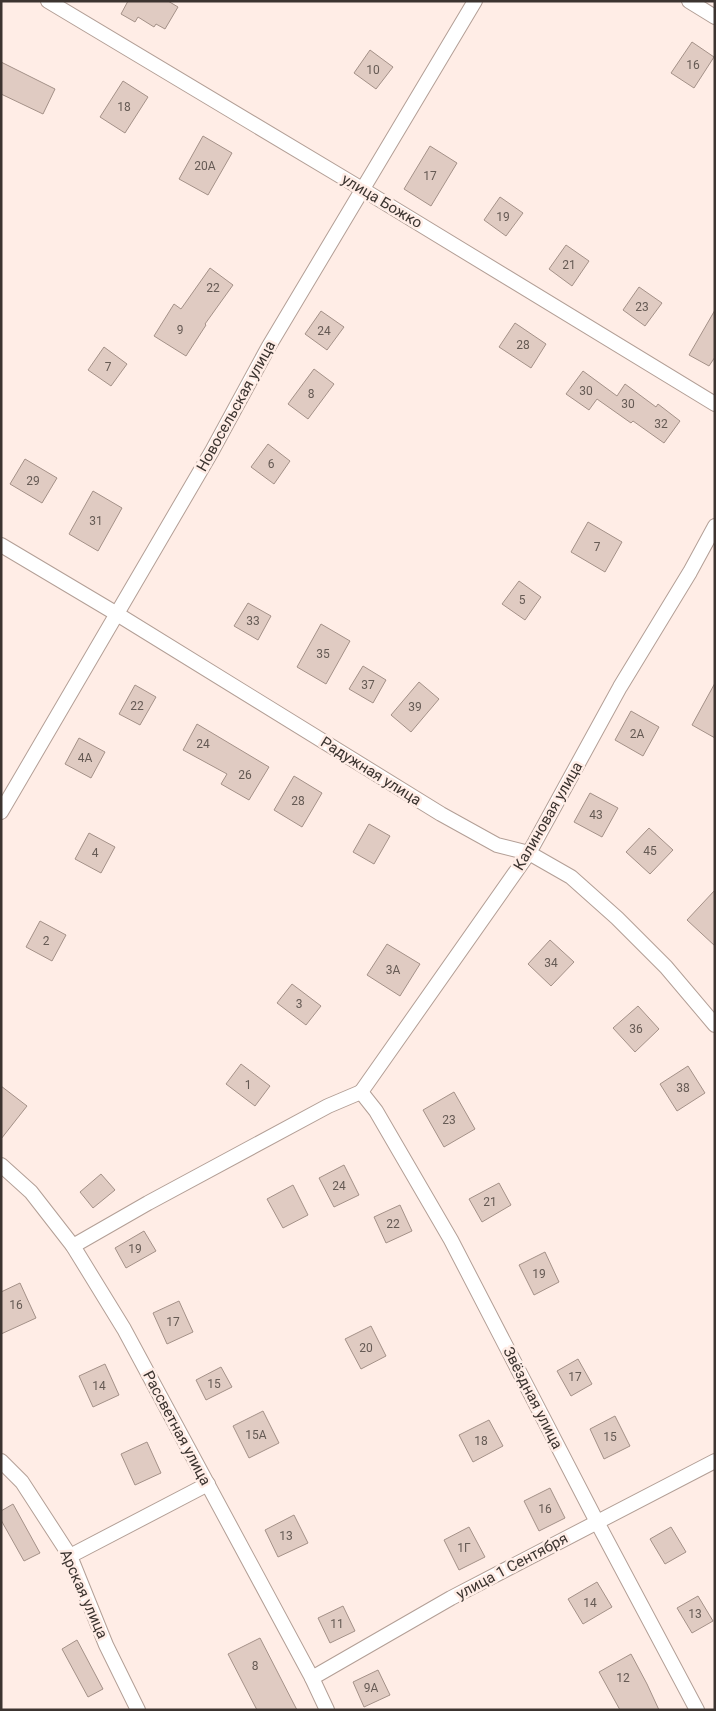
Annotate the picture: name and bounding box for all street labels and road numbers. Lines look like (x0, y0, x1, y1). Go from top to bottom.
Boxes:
street label: улица Божко (338, 170, 426, 232)
street label: Новосельская улица (193, 338, 279, 474)
street label: Радужная улица (317, 733, 425, 809)
street label: Калиновая улица (510, 759, 586, 873)
street label: Звёздная улица (500, 1344, 566, 1452)
street label: Рассветная улица (139, 1368, 215, 1488)
street label: улица 1 Сентября (453, 1529, 571, 1603)
street label: Арская улица (56, 1547, 112, 1641)

